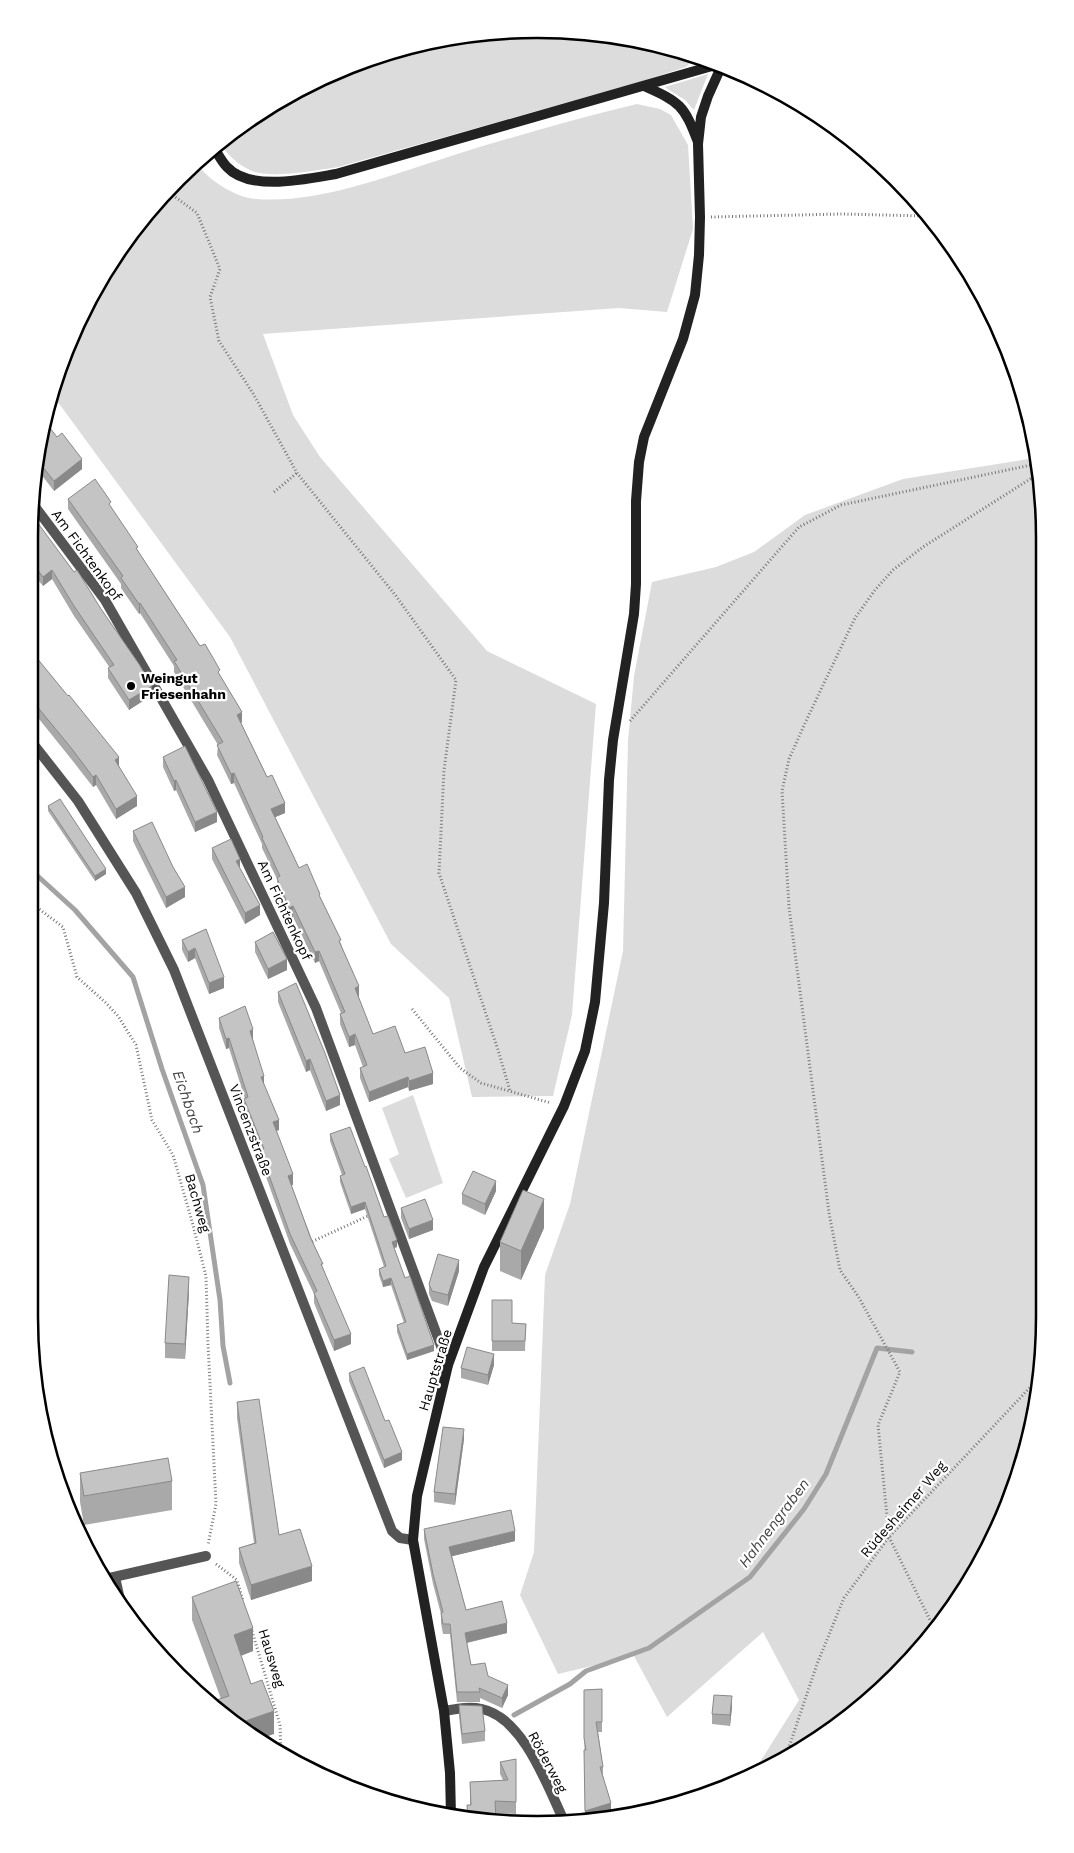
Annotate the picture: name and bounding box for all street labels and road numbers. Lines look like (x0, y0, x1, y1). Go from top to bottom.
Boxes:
street label: Am Fichtenkopf (49, 506, 126, 604)
street label: Am Fichtenkopf (255, 857, 315, 963)
street label: Vincenzstraße (226, 1082, 276, 1178)
street label: Bachweg (182, 1172, 214, 1235)
street label: Hauptstraße (415, 1327, 455, 1413)
street label: Rüdesheimer Weg (857, 1457, 949, 1560)
street label: Hausweg (255, 1627, 289, 1690)
street label: Röderweg (525, 1729, 571, 1796)

